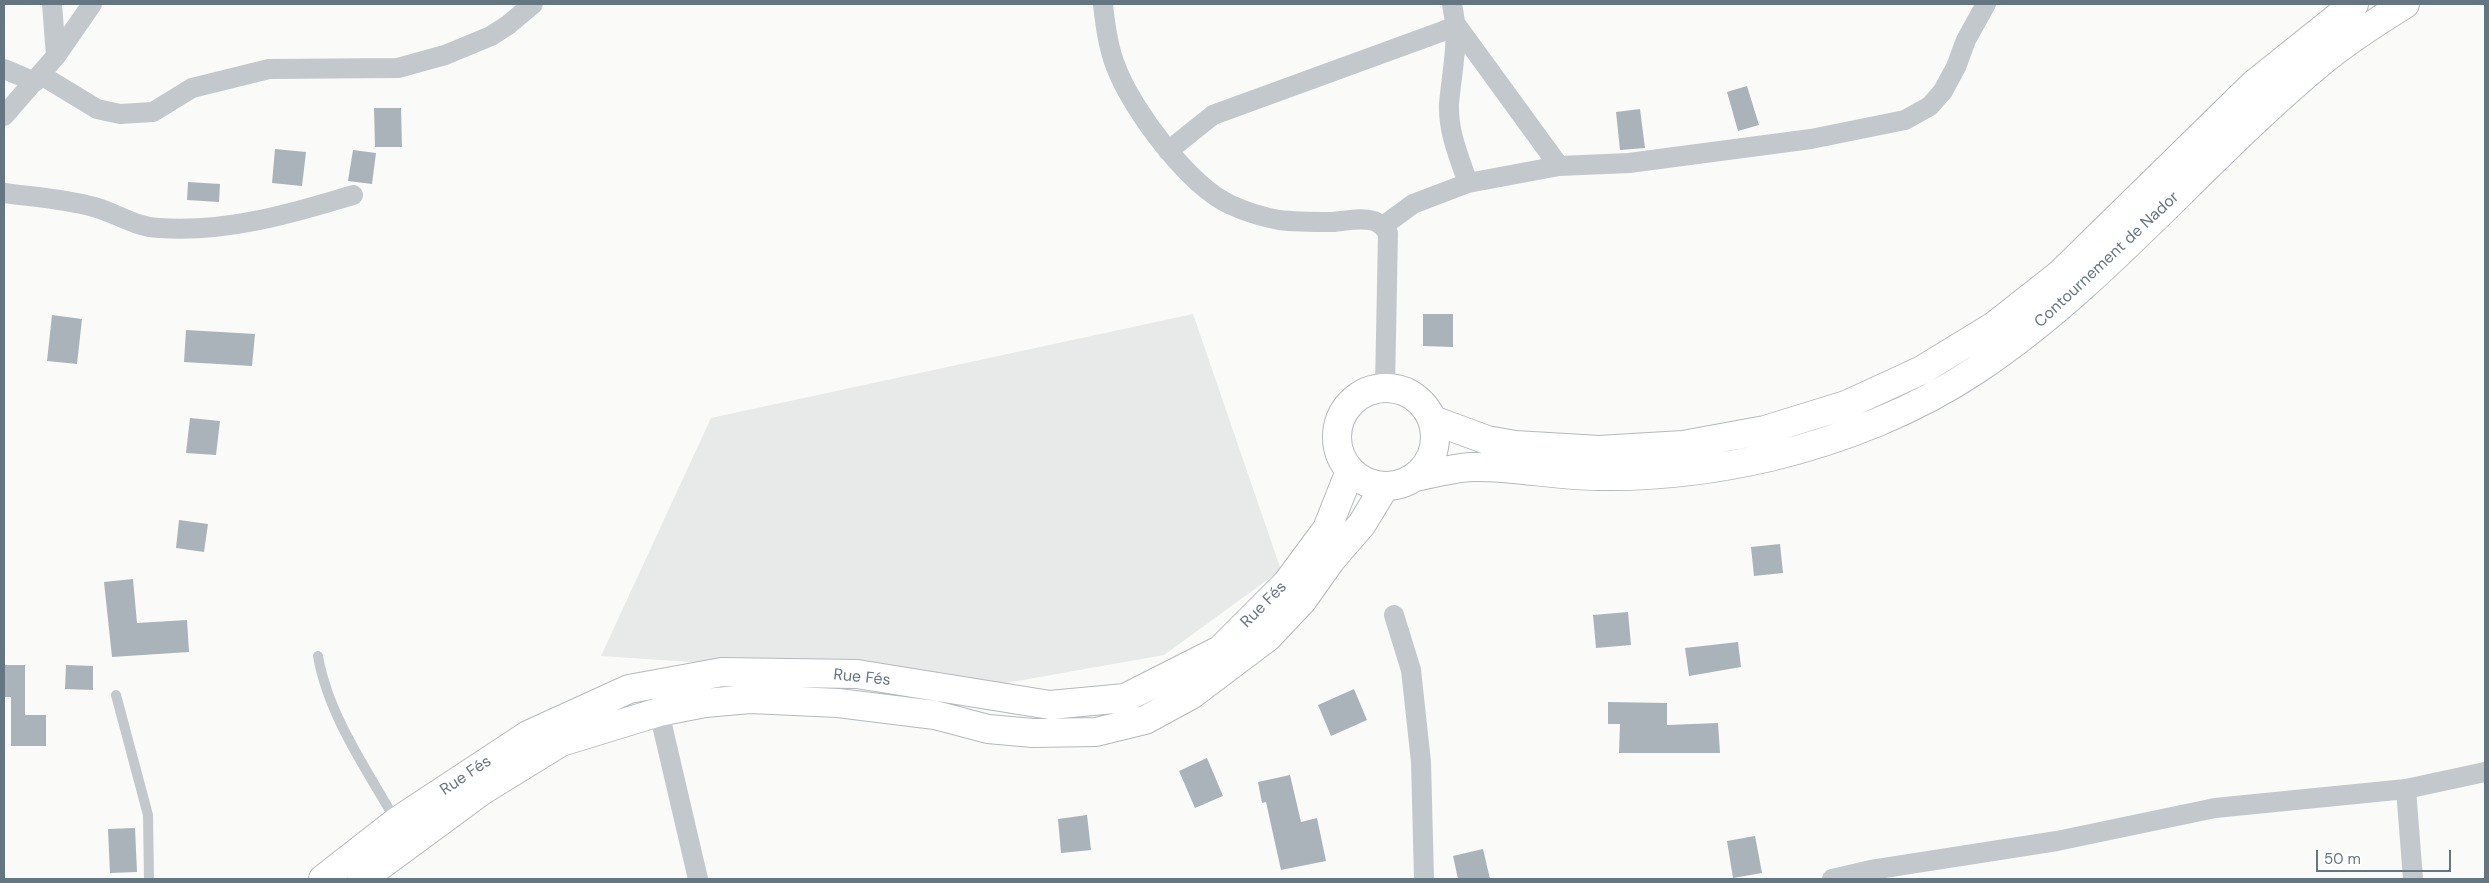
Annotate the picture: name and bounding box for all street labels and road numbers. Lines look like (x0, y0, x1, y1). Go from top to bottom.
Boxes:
street label: Contournement de Nador (2031, 188, 2183, 332)
street label: Rue Fés (1237, 578, 1291, 632)
street label: Rue Fés (832, 665, 892, 691)
street label: Rue Fés (437, 752, 495, 800)

